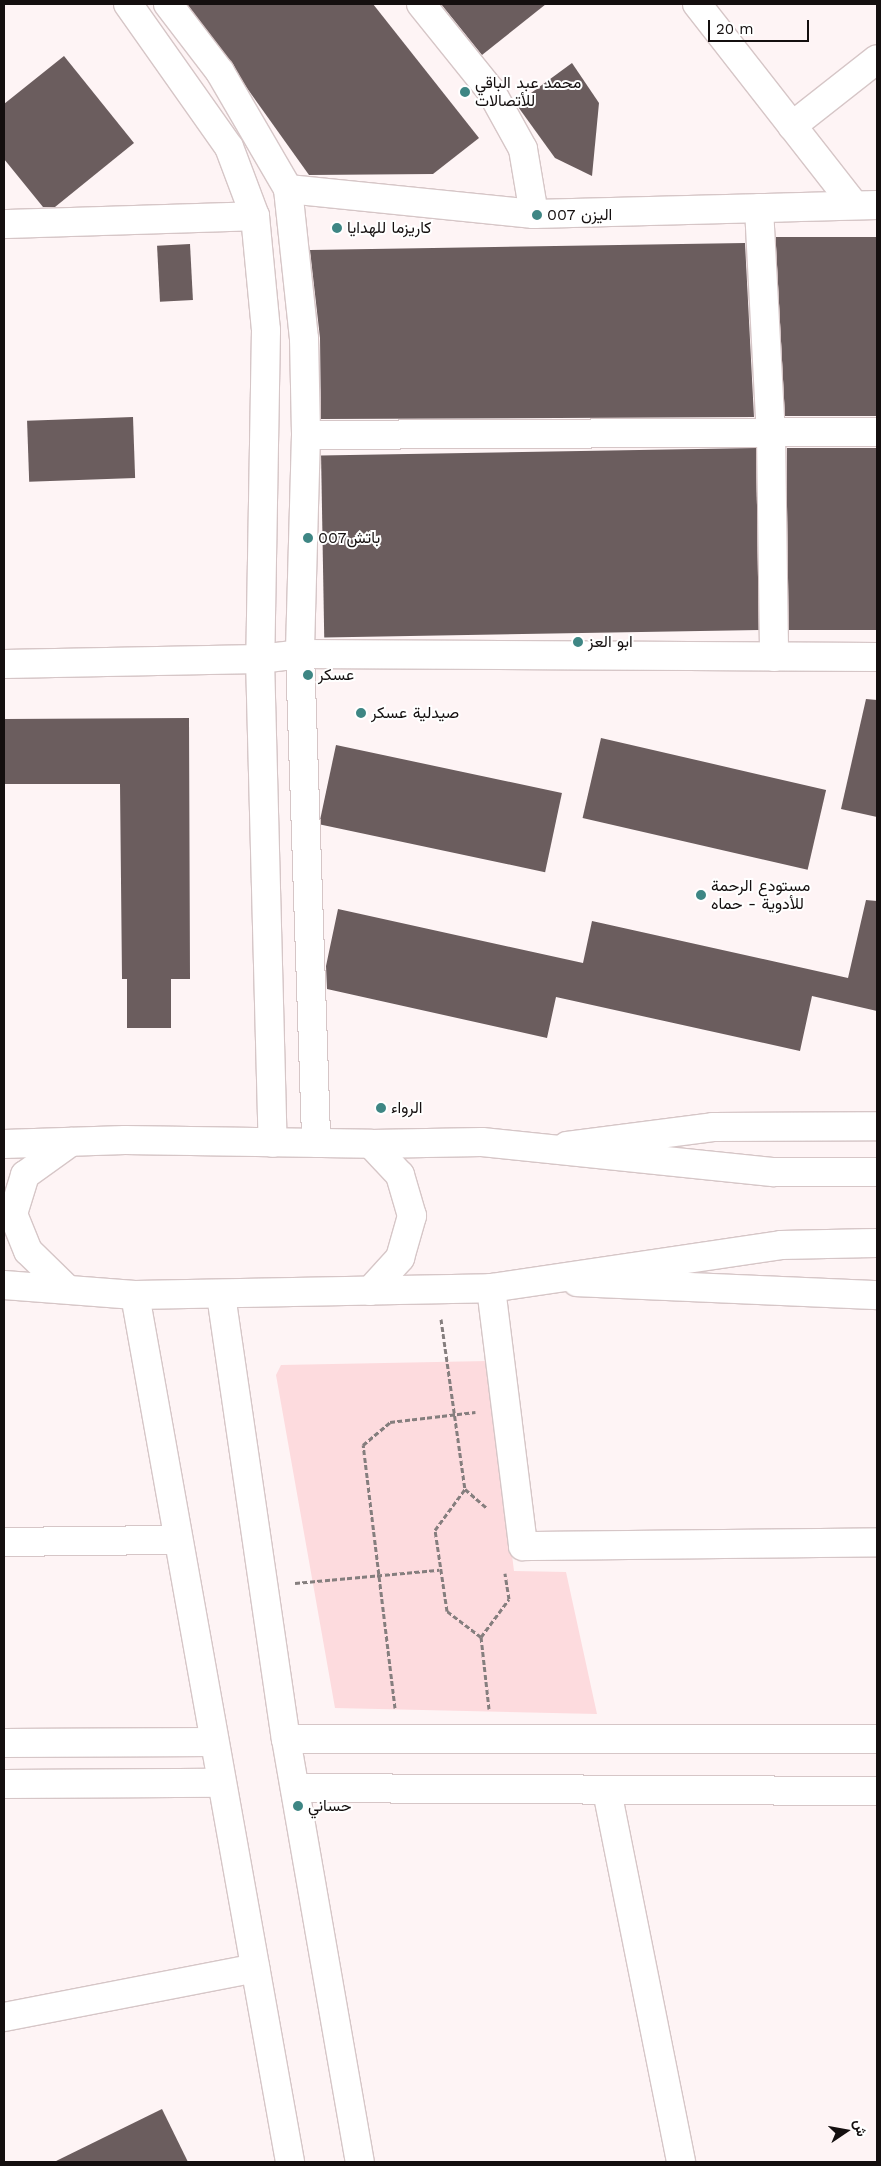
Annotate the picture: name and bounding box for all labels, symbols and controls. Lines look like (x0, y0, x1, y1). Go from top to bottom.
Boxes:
scale bar (711, 10, 812, 42)
text: 20 m (716, 20, 754, 38)
place label: محمد عبد الباقي للأتصالات (475, 73, 581, 111)
marker: محمد عبد الباقي للأتصالات (459, 86, 471, 98)
place label: اليزن 007 (547, 205, 612, 225)
marker: اليزن 007 (531, 209, 543, 221)
place label: كاريزما للهدايا (347, 218, 431, 238)
marker: كاريزما للهدايا (331, 222, 343, 234)
place label: باتش007 (318, 528, 380, 548)
marker: باتش007 (302, 532, 314, 544)
place label: ابو العز (588, 632, 633, 652)
marker: ابو العز (572, 636, 584, 648)
place label: عسكر (318, 665, 354, 685)
marker: عسكر (302, 669, 314, 681)
place label: صيدلية عسكر (371, 703, 459, 723)
marker: صيدلية عسكر (355, 707, 367, 719)
place label: مستودع الرحمة للأدوية - حماه (711, 876, 810, 914)
marker: مستودع الرحمة للأدوية - حماه (695, 889, 707, 901)
place label: الرواء (391, 1098, 423, 1118)
marker: الرواء (375, 1102, 387, 1114)
place label: حساني (308, 1796, 351, 1816)
marker: حساني (292, 1800, 304, 1812)
north arrow (821, 2106, 871, 2156)
text: ش (851, 2118, 870, 2138)

